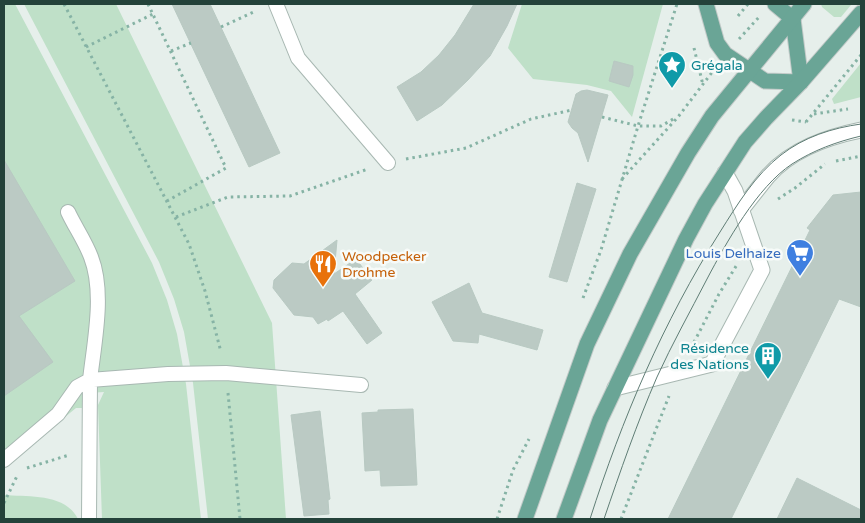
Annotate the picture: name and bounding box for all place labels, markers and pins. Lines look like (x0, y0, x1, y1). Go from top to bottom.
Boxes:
place icon: Grégala (657, 50, 687, 89)
place label: Grégala (691, 57, 743, 74)
supermarket icon: Louis Delhaize (785, 238, 815, 277)
place label: Louis Delhaize (686, 245, 781, 262)
place label: Woodpecker Drohme (342, 248, 427, 281)
restaurant icon: Woodpecker Drohme (308, 249, 338, 288)
place label: Résidence des Nations (670, 340, 749, 373)
building icon: Résidence des Nations (753, 341, 783, 380)

